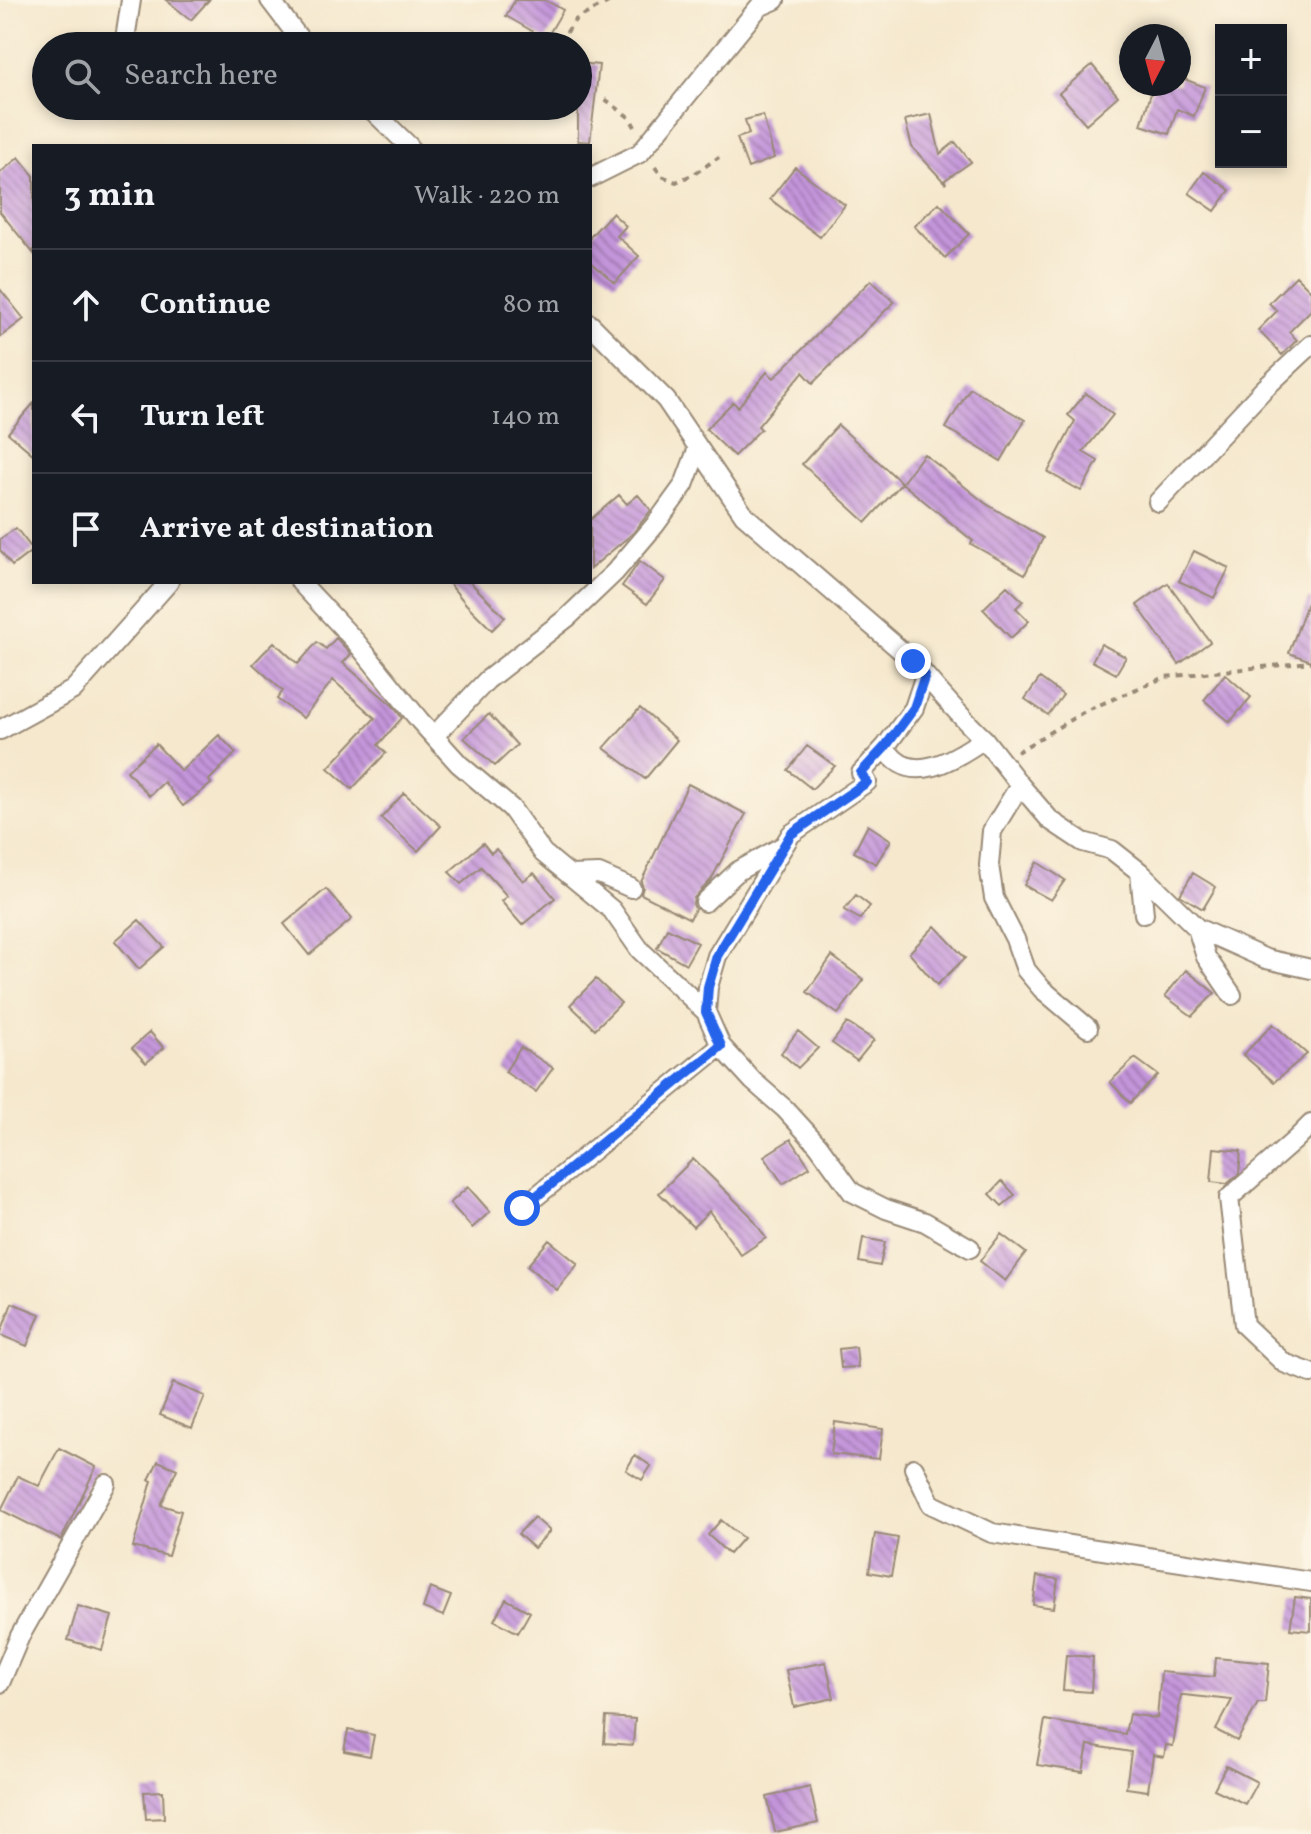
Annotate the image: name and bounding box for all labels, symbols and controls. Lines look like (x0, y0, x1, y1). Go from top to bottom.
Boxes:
north arrow (1119, 24, 1191, 96)
map controls (1215, 24, 1287, 168)
button: + (1215, 24, 1287, 96)
search box (32, 32, 592, 120)
icon: search (60, 54, 104, 98)
text: Search here (124, 55, 278, 97)
button: − (1215, 96, 1287, 168)
text: 3 min (64, 173, 155, 220)
text: Walk · 220 m (414, 178, 560, 214)
icon: ahead (64, 283, 108, 327)
text: Continue (140, 284, 271, 326)
text: 80 m (503, 287, 560, 323)
icon: left (64, 395, 108, 439)
text: Turn left (140, 396, 264, 438)
text: 140 m (491, 399, 560, 435)
icon: arrive (64, 507, 108, 551)
text: Arrive at destination (140, 508, 434, 550)
route end (895, 643, 931, 679)
route start (504, 1190, 540, 1226)

